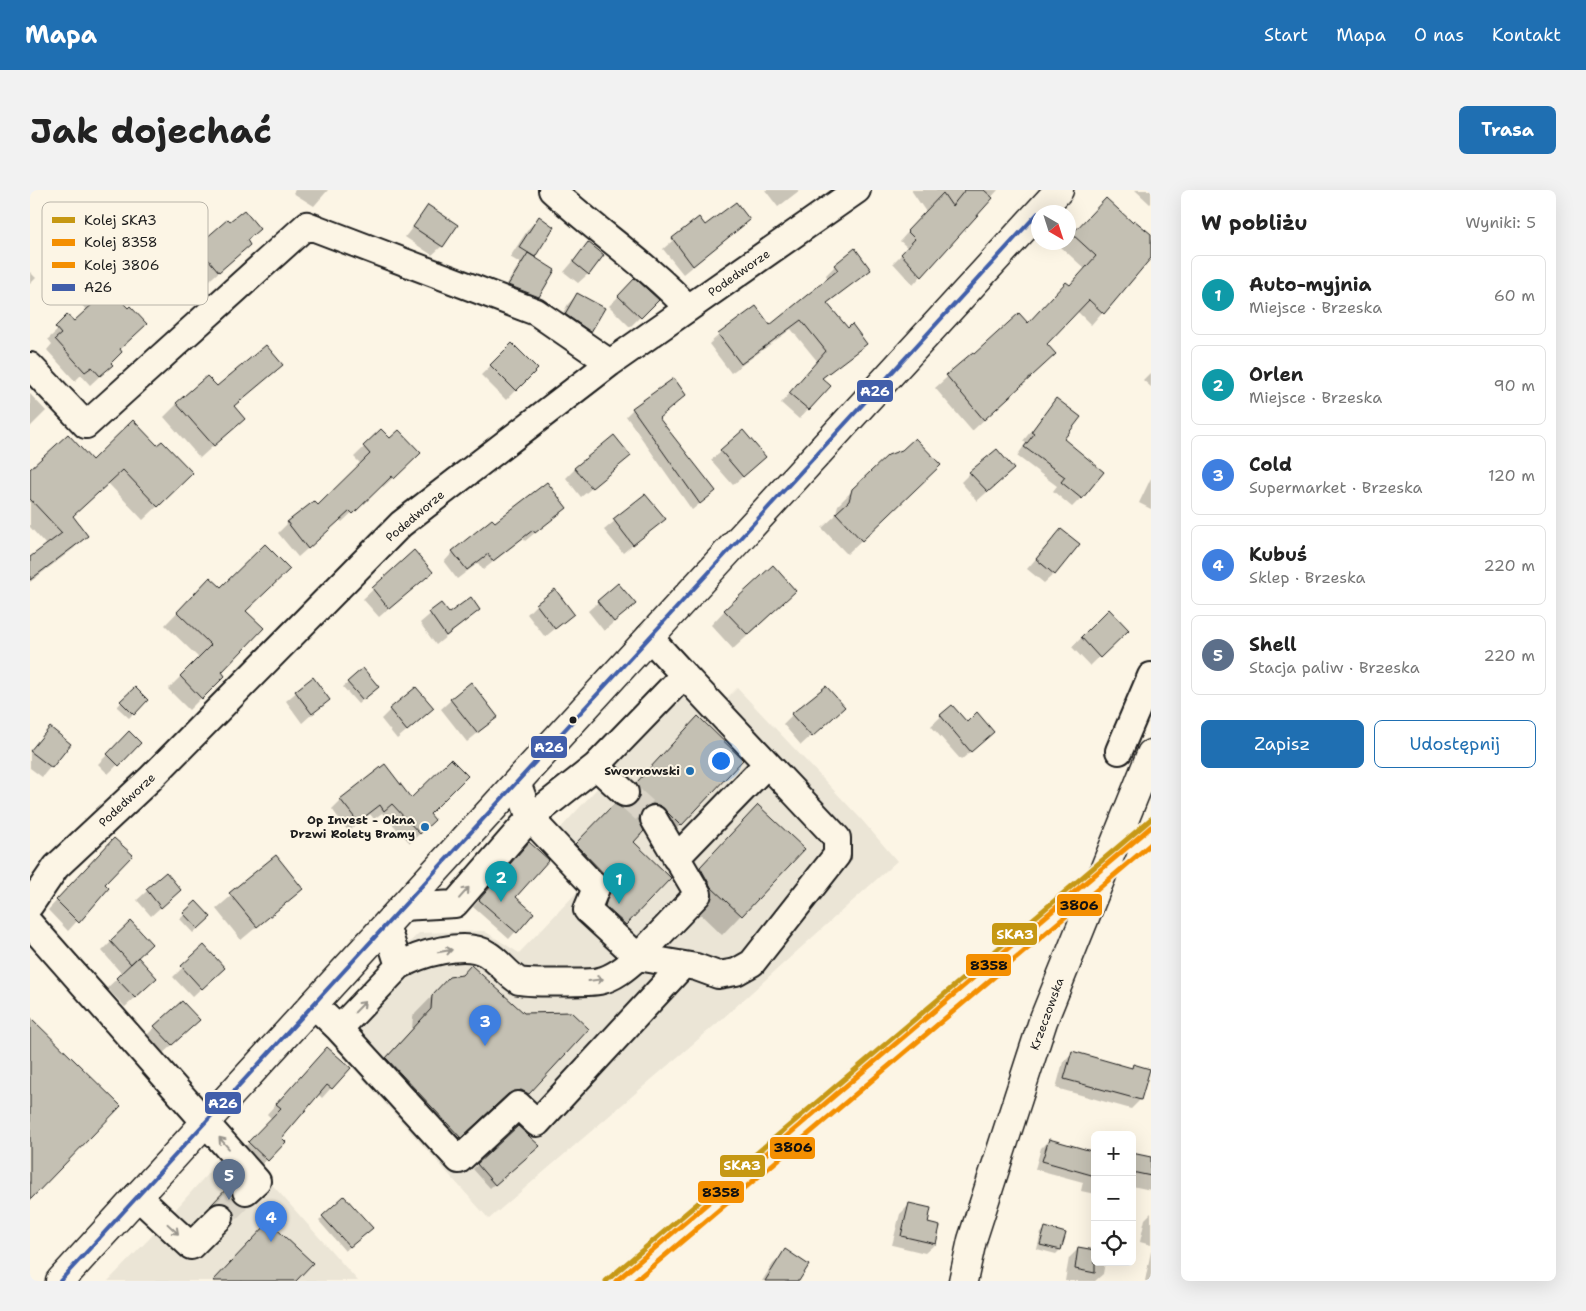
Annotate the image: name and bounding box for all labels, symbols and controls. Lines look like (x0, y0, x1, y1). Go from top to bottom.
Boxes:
text: Mapa (25, 19, 97, 51)
text: Start (1264, 23, 1308, 47)
text: Mapa (1336, 23, 1386, 47)
text: O nas (1414, 23, 1464, 47)
text: Kontakt (1492, 23, 1561, 47)
button: Trasa (1459, 106, 1556, 154)
text: Jak dojechać (30, 107, 272, 154)
legend (42, 202, 208, 305)
north arrow (1031, 205, 1076, 250)
text: W pobliżu (1201, 209, 1308, 237)
text: Kolej SKA3 (84, 211, 157, 229)
text: Wyniki: 5 (1465, 212, 1536, 233)
text: Kolej 8358 (84, 233, 158, 251)
street label: Podedworze (705, 246, 773, 300)
text: Kolej 3806 (84, 256, 159, 274)
text: Auto-myjnia (1249, 272, 1372, 297)
text: A26 (84, 278, 112, 296)
text: 1 (1214, 285, 1222, 306)
text: 60 m (1494, 285, 1535, 306)
text: Miejsce · Brzeska (1249, 297, 1382, 318)
text: Orlen (1249, 362, 1304, 387)
text: 2 (1212, 375, 1224, 396)
text: 90 m (1494, 375, 1535, 396)
line badge: A26 (856, 379, 894, 403)
text: A26 (860, 382, 890, 400)
text: Miejsce · Brzeska (1249, 387, 1382, 408)
text: Cold (1249, 452, 1292, 477)
text: 3 (1212, 465, 1224, 486)
text: 120 m (1488, 465, 1535, 486)
text: Supermarket · Brzeska (1249, 477, 1423, 498)
street label: Podedworze (382, 487, 448, 545)
text: Kubuś (1249, 542, 1307, 567)
text: 4 (1212, 555, 1224, 576)
text: 220 m (1483, 555, 1535, 576)
text: Sklep · Brzeska (1249, 567, 1366, 588)
text: Shell (1249, 632, 1297, 657)
text: 5 (1213, 645, 1223, 666)
text: 220 m (1483, 645, 1535, 666)
text: Stacja paliw · Brzeska (1249, 657, 1420, 678)
unlabelled marker (568, 715, 578, 725)
button: Zapisz (1201, 720, 1364, 768)
button: Udostępnij (1374, 720, 1536, 768)
line badge: A26 (530, 735, 568, 759)
text: A26 (534, 738, 564, 756)
your location (708, 748, 734, 774)
place label: Swornowski (604, 763, 680, 779)
marker: Swornowski (684, 765, 696, 777)
street label: Podedworze (95, 769, 159, 830)
place label: Op Invest - Okna Drzwi Rolety Bramy (290, 812, 416, 842)
marker: Op Invest - Okna Drzwi Rolety Bramy (419, 821, 431, 833)
pin: 2 (485, 861, 517, 902)
pin: 1 (603, 863, 635, 904)
one-way arrow (458, 887, 470, 900)
line badge: 3806 (1056, 893, 1103, 917)
text: 3806 (1060, 896, 1099, 914)
line badge: SKA3 (991, 922, 1038, 946)
text: SKA3 (996, 925, 1034, 943)
one-way arrow (436, 945, 452, 955)
line badge: 8358 (965, 953, 1012, 977)
text: 8358 (970, 956, 1008, 974)
one-way arrow (587, 975, 603, 985)
street label: Krzeczowska (1026, 975, 1068, 1052)
one-way arrow (353, 1002, 365, 1014)
pin: 3 (469, 1005, 501, 1046)
line badge: A26 (204, 1091, 242, 1115)
text: A26 (208, 1094, 238, 1112)
map controls (1091, 1131, 1136, 1266)
button: + (1091, 1131, 1136, 1176)
line badge: 3806 (769, 1136, 816, 1160)
one-way arrow (219, 1137, 230, 1150)
text: 3806 (774, 1138, 813, 1156)
line badge: SKA3 (719, 1154, 766, 1178)
text: SKA3 (723, 1156, 761, 1174)
pin: 5 (213, 1159, 245, 1200)
button: − (1091, 1176, 1136, 1221)
line badge: 8358 (697, 1180, 745, 1204)
text: 8358 (702, 1183, 740, 1201)
pin: 4 (255, 1201, 287, 1242)
button: locate (1091, 1221, 1136, 1266)
one-way arrow (167, 1223, 180, 1235)

